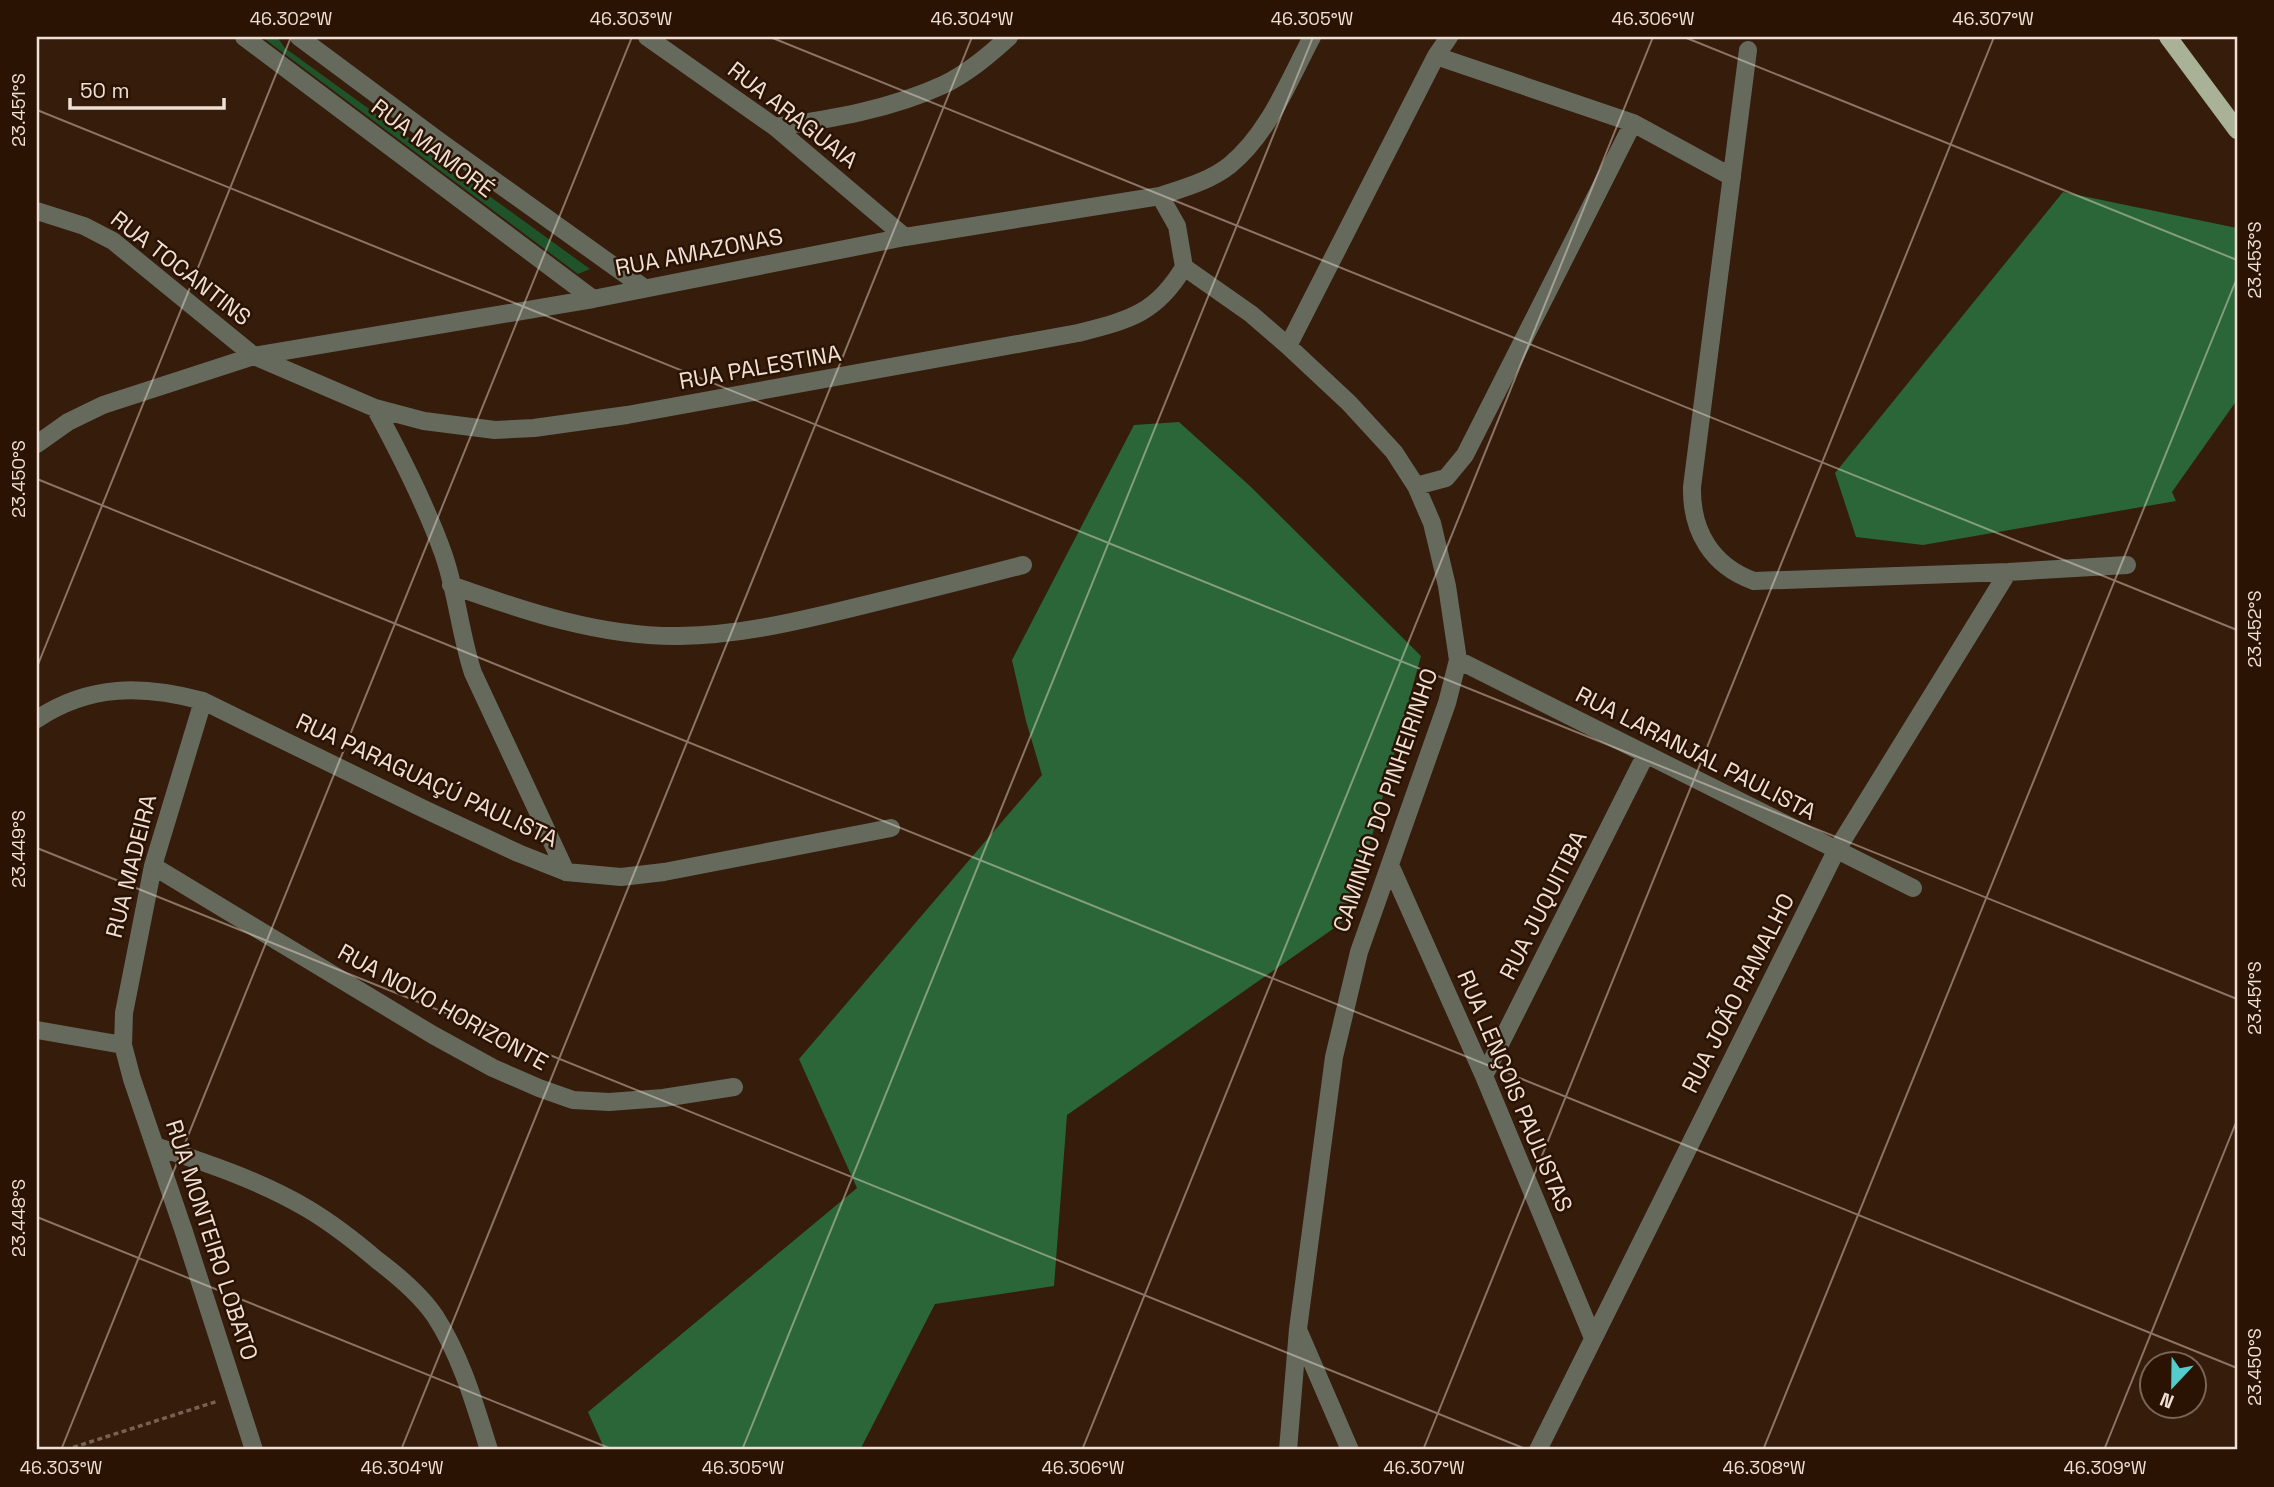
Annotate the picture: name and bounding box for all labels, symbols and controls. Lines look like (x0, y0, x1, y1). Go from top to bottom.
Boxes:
text: 46.302°W (250, 7, 333, 30)
text: 46.303°W (590, 7, 673, 30)
text: 46.304°W (930, 7, 1014, 30)
text: 46.305°W (1271, 7, 1354, 30)
text: 46.306°W (1612, 7, 1695, 30)
text: 46.307°W (1952, 7, 2034, 30)
street label: RUA ARAGUAIA (722, 55, 864, 175)
scale bar (70, 66, 224, 110)
text: 23.451°S (7, 73, 30, 147)
text: 50 m (80, 77, 130, 104)
street label: RUA MAMORÉ (365, 92, 501, 204)
street label: RUA TOCANTINS (105, 204, 257, 332)
street label: RUA AMAZONAS (613, 221, 785, 283)
text: 23.453°S (2243, 221, 2266, 299)
street label: RUA PALESTINA (676, 338, 844, 396)
text: 23.450°S (7, 440, 30, 518)
text: 23.452°S (2243, 591, 2266, 667)
street label: CAMINHO DO PINHEIRINHO (1326, 664, 1444, 936)
street label: RUA LARANJAL PAULISTA (1571, 679, 1821, 827)
street label: RUA PARAGUAÇÚ PAULISTA (291, 706, 563, 854)
street label: RUA MADEIRA (99, 791, 163, 941)
text: 23.449°S (7, 810, 30, 888)
street label: RUA JUQUITIBA (1492, 825, 1594, 985)
street label: RUA JOÃO RAMALHO (1675, 888, 1801, 1098)
street label: RUA NOVO HORIZONTE (333, 937, 553, 1077)
text: 23.451°S (2243, 961, 2266, 1035)
street label: RUA LENÇOIS PAULISTAS (1450, 965, 1580, 1217)
street label: RUA MONTEIRO LOBATO (159, 1116, 265, 1364)
text: 23.448°S (7, 1179, 30, 1257)
text: 23.450°S (2243, 1328, 2266, 1406)
north arrow (2138, 1350, 2208, 1420)
text: N (2156, 1386, 2177, 1414)
text: 46.303°W (20, 1456, 103, 1479)
text: 46.304°W (360, 1456, 444, 1479)
text: 46.305°W (702, 1456, 785, 1479)
text: 46.306°W (1042, 1456, 1125, 1479)
text: 46.307°W (1383, 1456, 1465, 1479)
text: 46.308°W (1722, 1456, 1806, 1479)
text: 46.309°W (2064, 1456, 2147, 1479)

